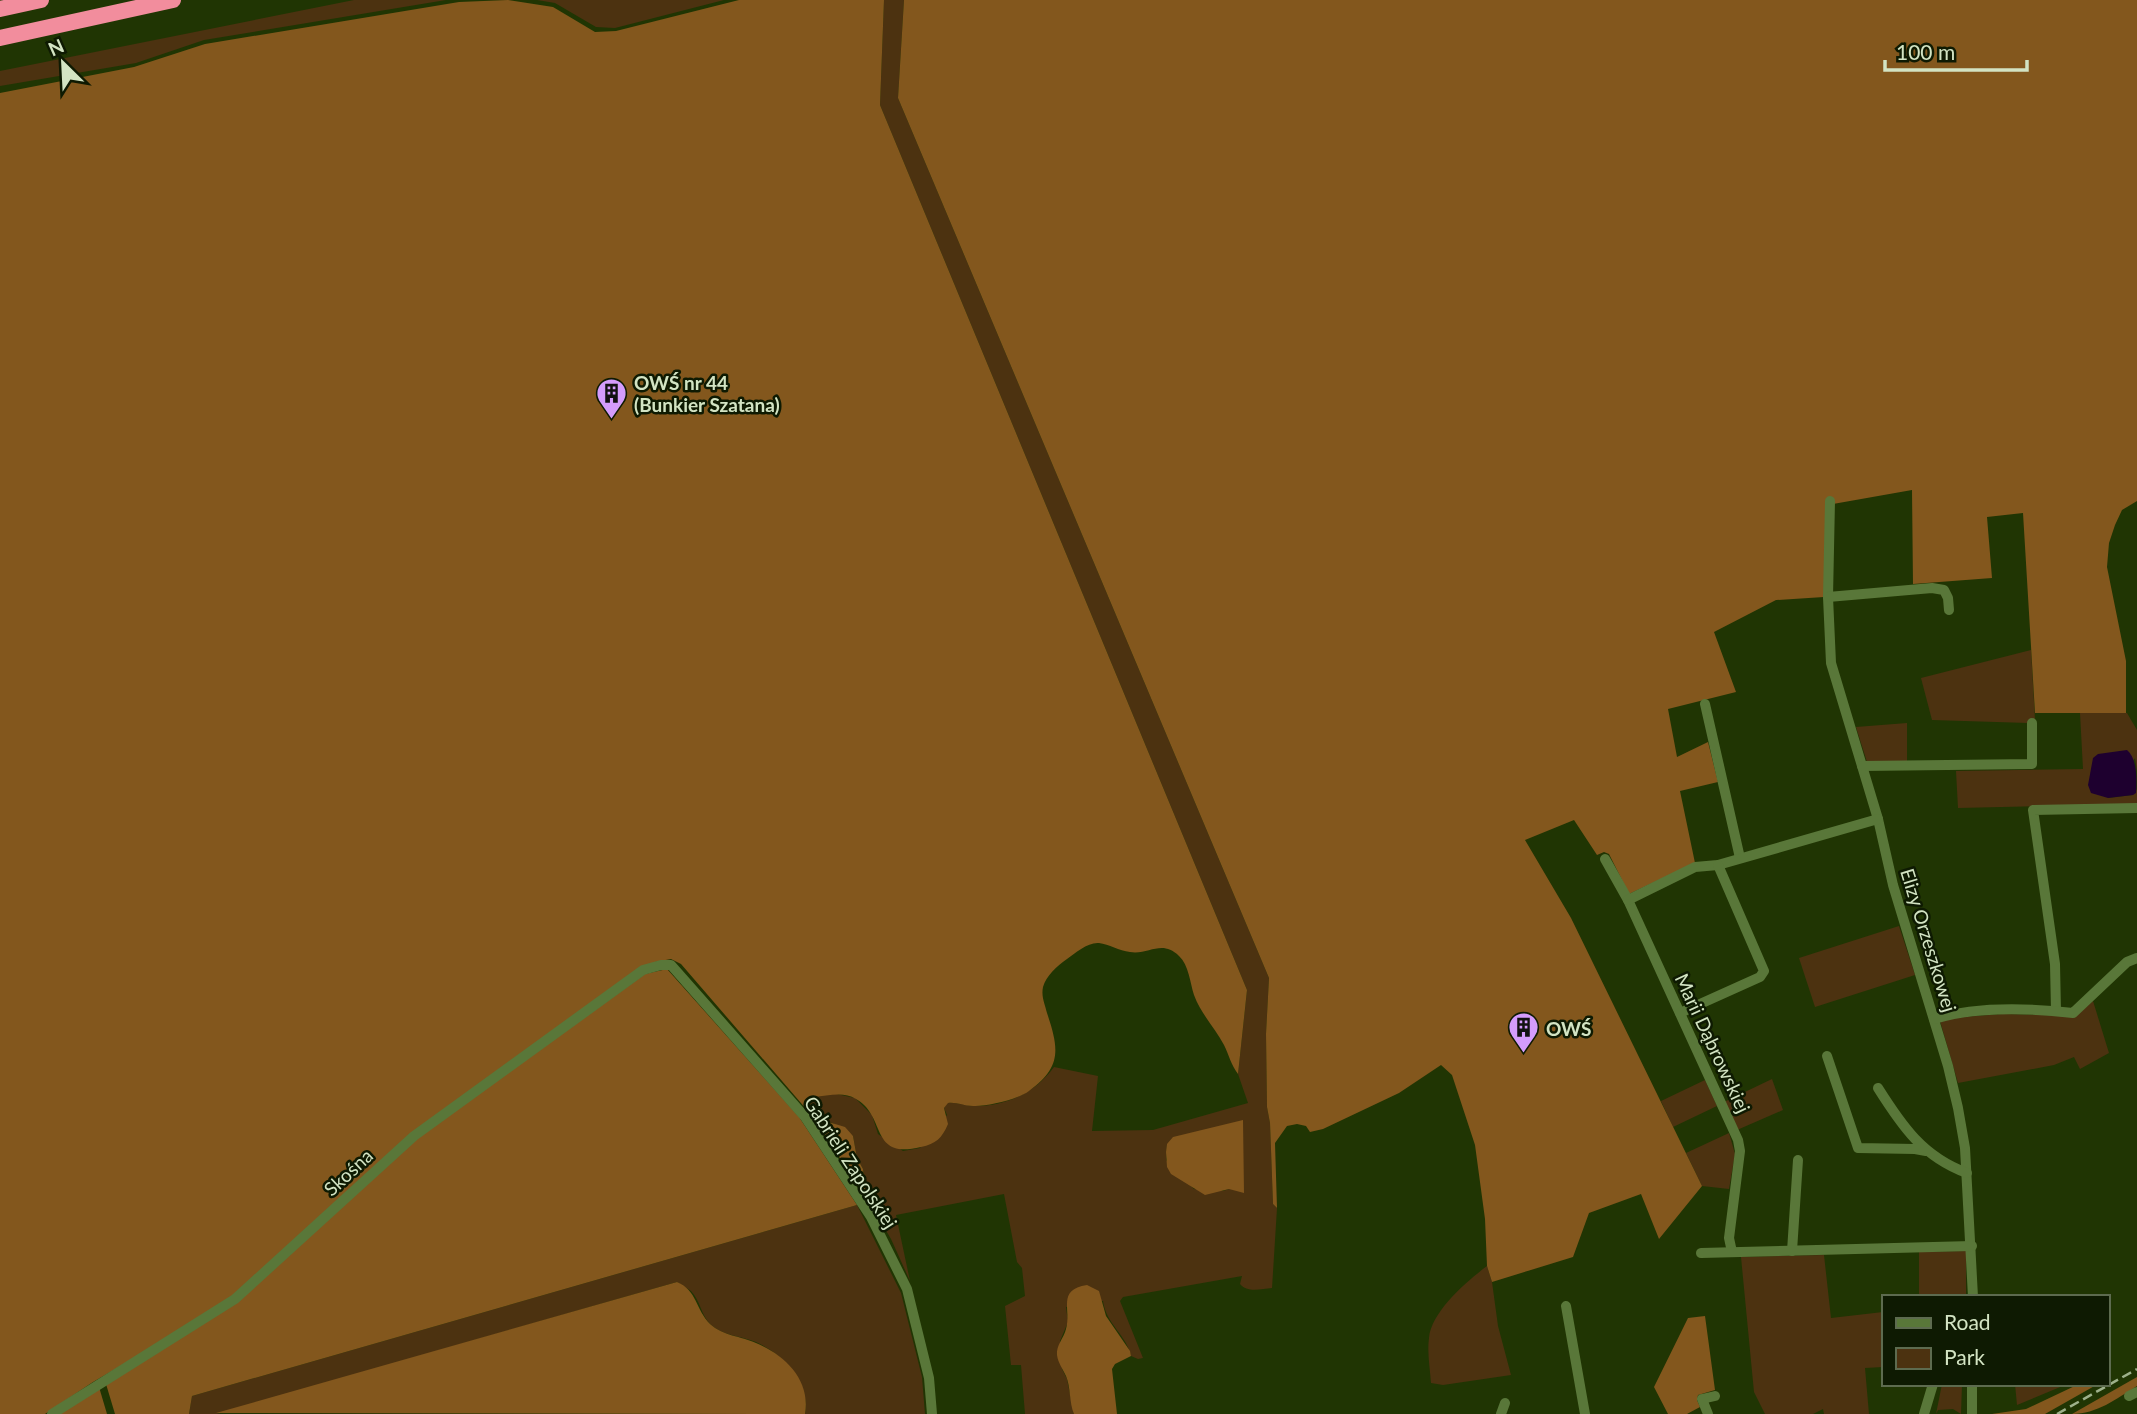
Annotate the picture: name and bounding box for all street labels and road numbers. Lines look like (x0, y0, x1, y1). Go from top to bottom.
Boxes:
street label: Elizy Orzeszkowej (1896, 865, 1962, 1015)
street label: Marii Dąbrowskiej (1671, 970, 1755, 1116)
street label: Gabrieli Zapolskiej (800, 1092, 902, 1232)
street label: Skośna (319, 1144, 377, 1200)

